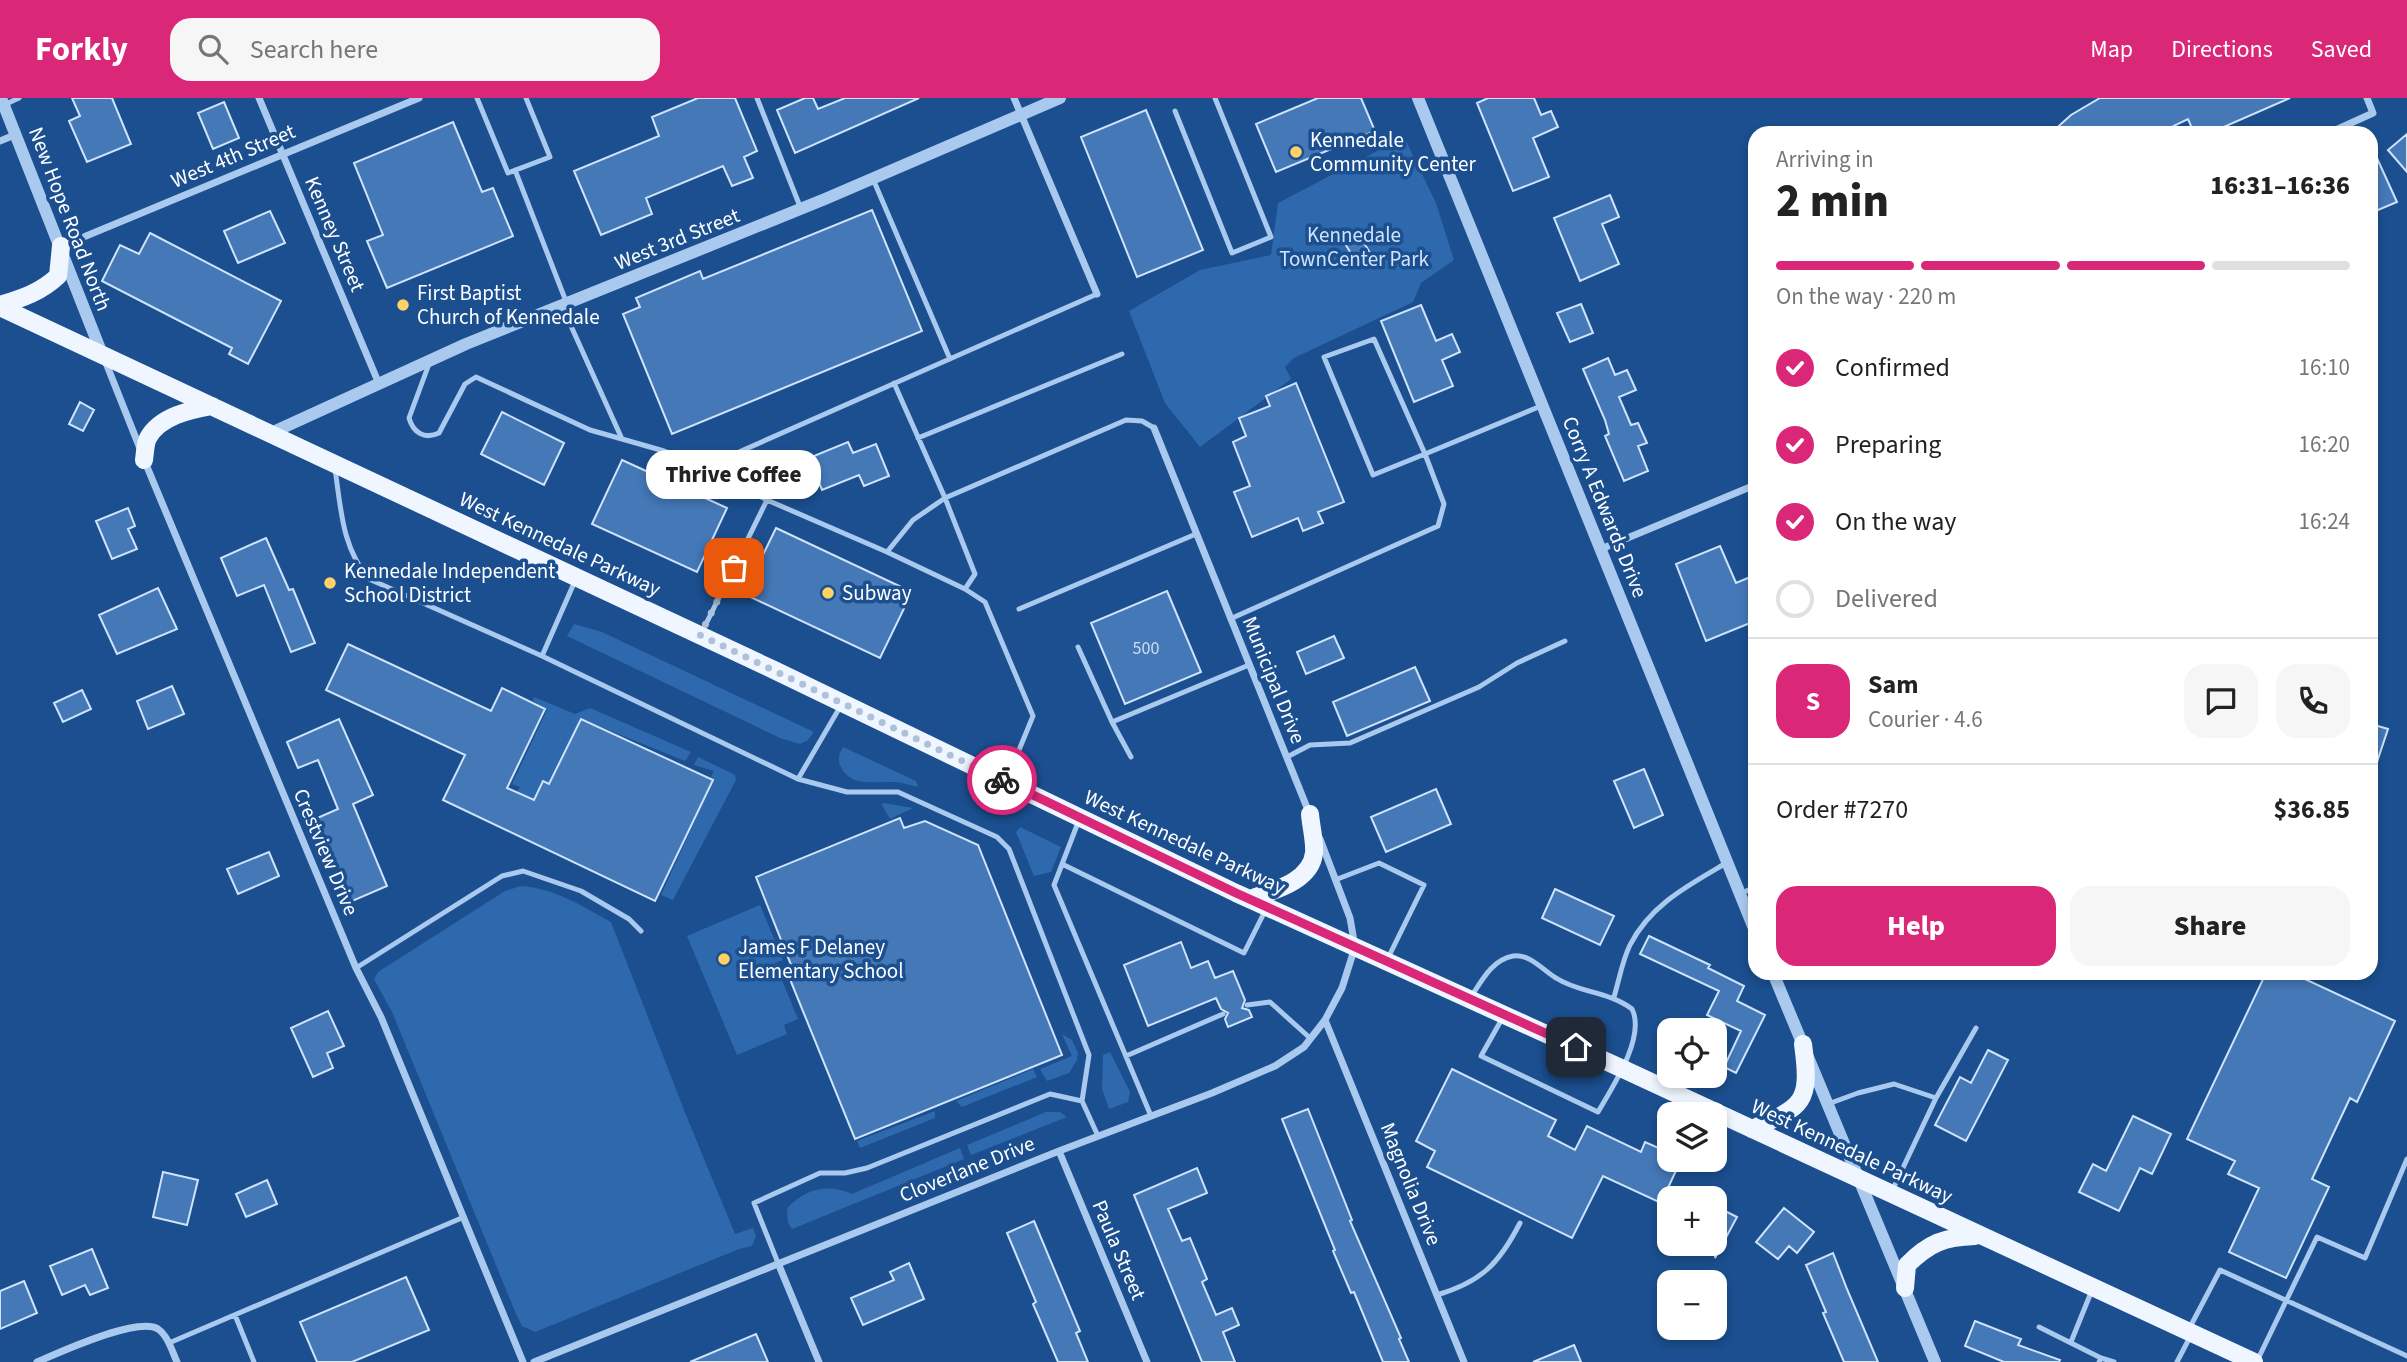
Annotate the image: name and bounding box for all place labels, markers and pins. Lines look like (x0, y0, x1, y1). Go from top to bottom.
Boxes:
place label: Kennedale Community Center (1310, 125, 1476, 179)
marker: Kennedale Community Center (1288, 144, 1304, 160)
place label: First Baptist Church of Kennedale (417, 278, 600, 332)
marker: First Baptist Church of Kennedale (395, 297, 411, 313)
callout: Thrive Coffee (646, 449, 822, 498)
pin (704, 538, 764, 598)
place label: Kennedale Independent School District (344, 556, 555, 610)
marker: Kennedale Independent School District (322, 575, 338, 591)
place label: Subway (842, 578, 912, 608)
marker: Subway (820, 585, 836, 601)
place label: James F Delaney Elementary School (738, 932, 904, 986)
marker: James F Delaney Elementary School (716, 951, 732, 967)
pin (1546, 1017, 1606, 1077)

